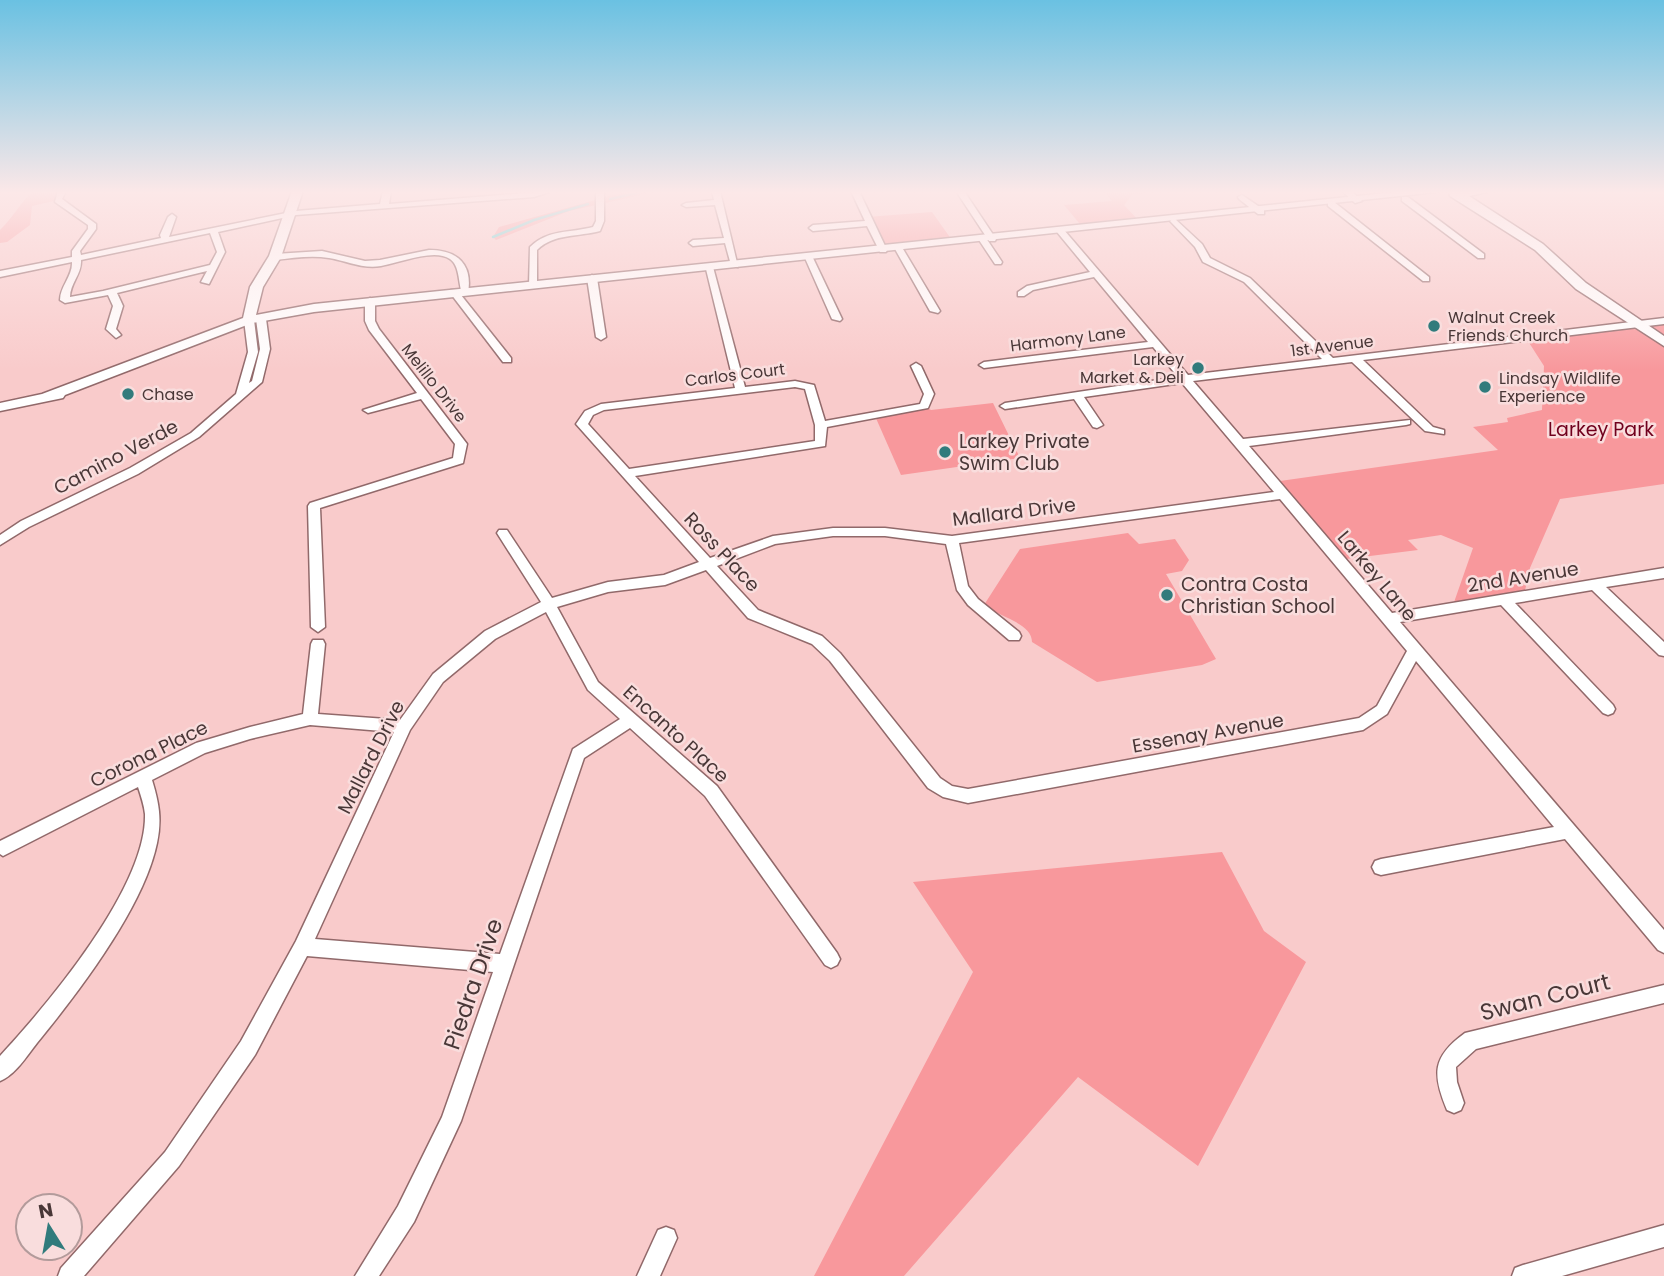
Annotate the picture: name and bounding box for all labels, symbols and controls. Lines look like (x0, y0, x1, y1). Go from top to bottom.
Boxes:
place label: Walnut Creek Friends Church (1448, 306, 1568, 347)
marker: Walnut Creek Friends Church (1426, 318, 1442, 334)
street label: Harmony Lane (1009, 321, 1127, 357)
street label: 1st Avenue (1289, 329, 1375, 363)
street label: Melillo Drive (396, 339, 472, 427)
place label: Larkey Market & Deli (1080, 348, 1184, 389)
street label: Carlos Court (684, 357, 786, 393)
marker: Larkey Market & Deli (1190, 360, 1206, 376)
place label: Lindsay Wildlife Experience (1499, 367, 1621, 408)
marker: Lindsay Wildlife Experience (1477, 379, 1493, 395)
place label: Chase (142, 383, 194, 406)
marker: Chase (120, 386, 136, 402)
street label: Camino Verde (49, 413, 183, 501)
park label: Larkey Park (1548, 416, 1654, 443)
place label: Larkey Private Swim Club (959, 428, 1089, 477)
marker: Larkey Private Swim Club (937, 444, 953, 460)
street label: Mallard Drive (951, 491, 1077, 533)
street label: Ross Place (678, 506, 766, 598)
street label: Larkey Lane (1331, 525, 1423, 627)
street label: 2nd Avenue (1465, 555, 1581, 599)
place label: Contra Costa Christian School (1181, 571, 1335, 620)
marker: Contra Costa Christian School (1159, 587, 1175, 603)
street label: Encanto Place (617, 679, 735, 789)
street label: Mallard Drive (331, 696, 411, 818)
street label: Essenay Avenue (1130, 706, 1286, 760)
street label: Corona Place (86, 714, 212, 794)
street label: Piedra Drive (436, 914, 510, 1054)
street label: Swan Court (1477, 965, 1613, 1029)
north arrow (14, 1192, 84, 1262)
text: N (36, 1196, 55, 1225)

